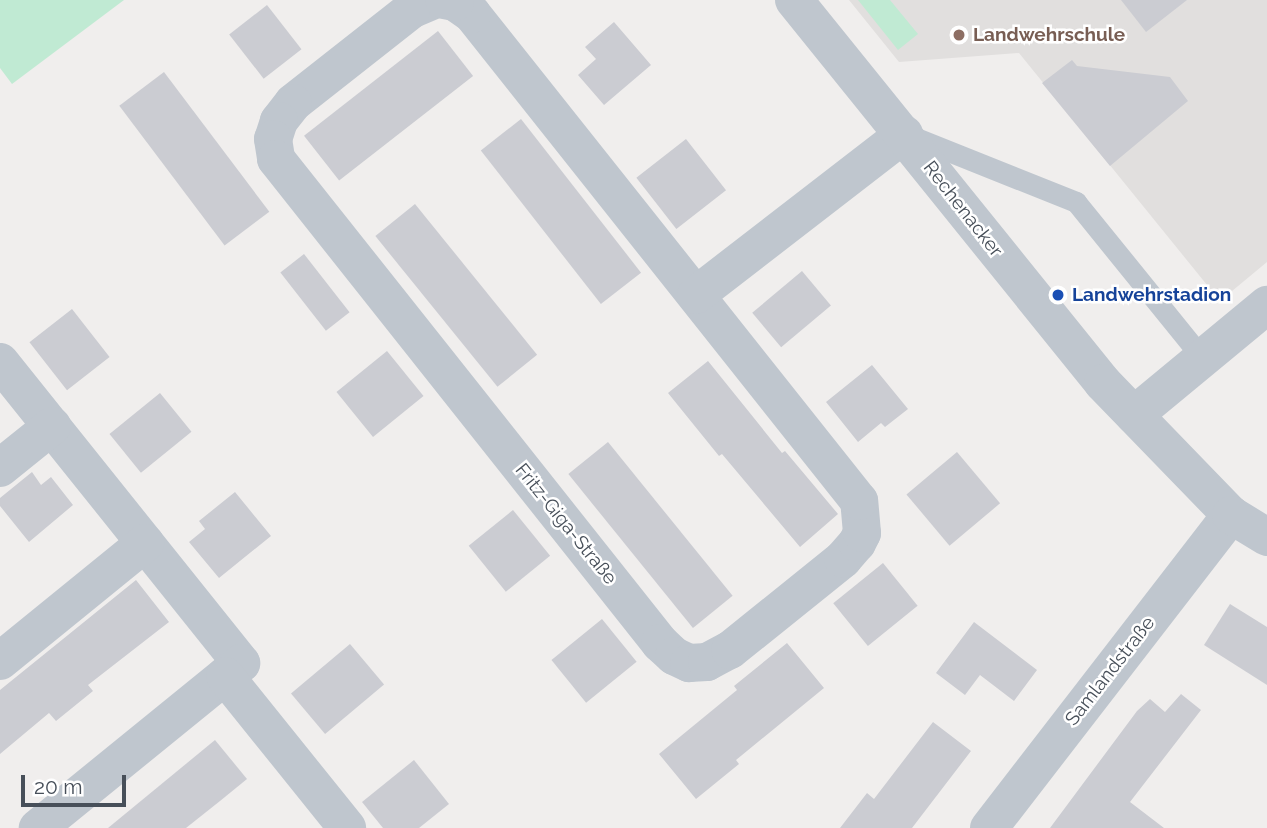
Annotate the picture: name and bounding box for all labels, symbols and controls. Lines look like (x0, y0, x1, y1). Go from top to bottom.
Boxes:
place label: Landwehrschule (973, 24, 1125, 46)
marker: Landwehrschule (951, 27, 967, 43)
street label: Rechenacker (919, 157, 1007, 261)
place label: Landwehrstadion (1072, 284, 1231, 306)
marker: Landwehrstadion (1050, 287, 1066, 303)
street label: Fritz-Giga-Straße (510, 459, 622, 589)
street label: Samlandstraße (1060, 612, 1160, 730)
scale bar (24, 762, 130, 806)
text: 20 m (34, 774, 82, 799)

